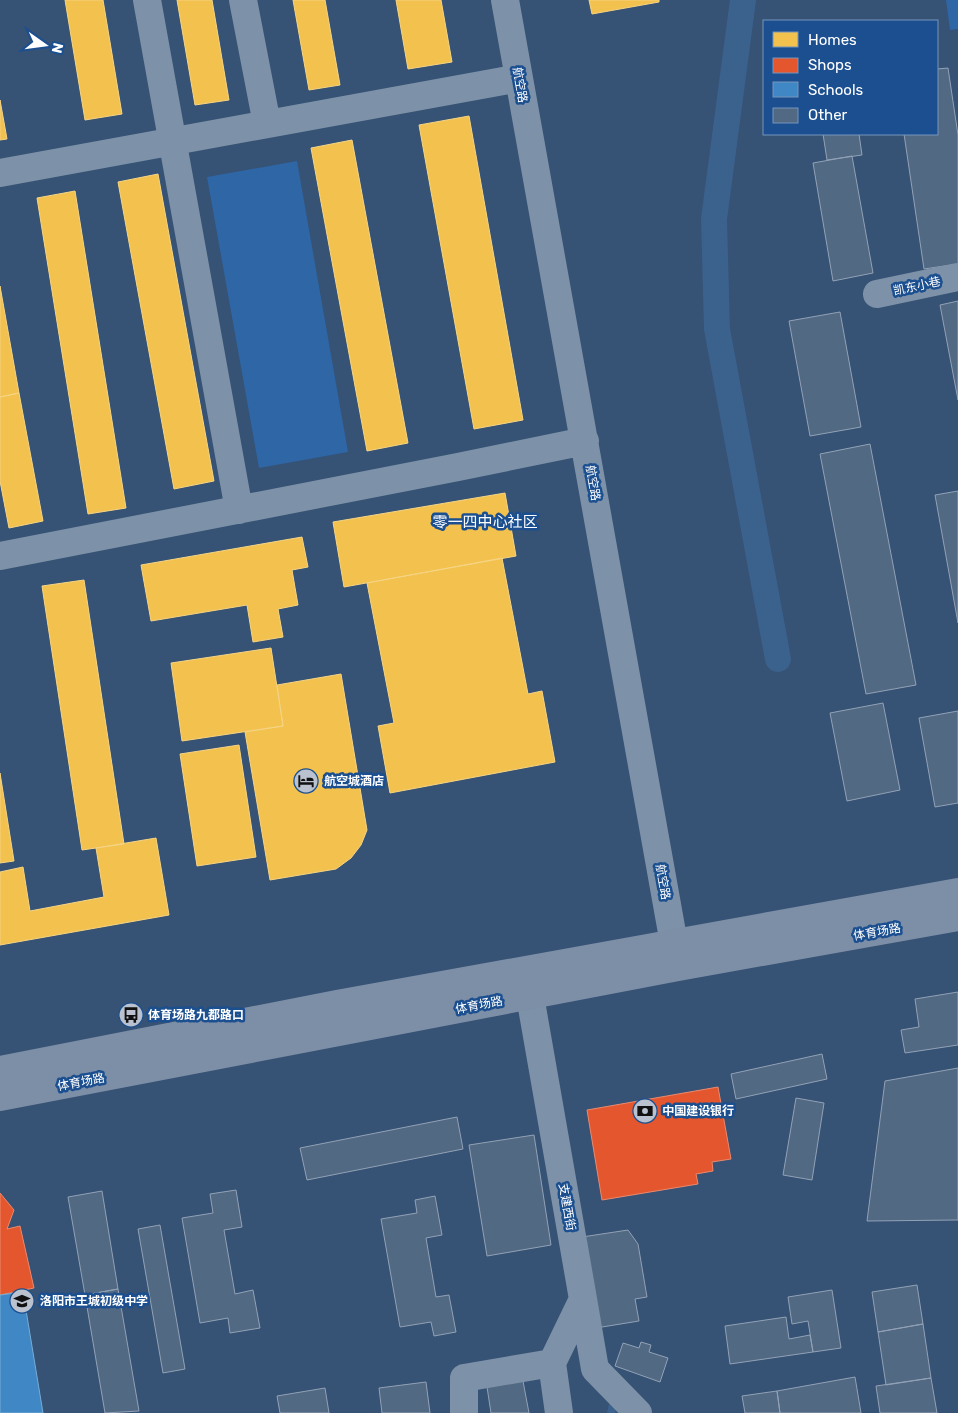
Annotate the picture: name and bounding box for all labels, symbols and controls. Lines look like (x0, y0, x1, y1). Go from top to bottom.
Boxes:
north arrow (20, 20, 70, 70)
legend (763, 20, 938, 135)
text: Homes (808, 31, 857, 49)
text: N (48, 41, 67, 55)
text: Shops (808, 56, 852, 74)
street label: 航空路 (510, 66, 530, 104)
text: Schools (808, 81, 864, 99)
text: Other (808, 106, 848, 124)
street label: 凯东小巷 (892, 274, 942, 298)
street label: 航空路 (583, 464, 603, 502)
district label: 零一四中心社区 (432, 513, 538, 531)
hotel icon: 航空城酒店 (293, 768, 319, 794)
place label: 航空城酒店 (324, 774, 384, 788)
street label: 航空路 (653, 863, 673, 901)
street label: 体育场路 (852, 921, 902, 943)
street label: 体育场路 (454, 994, 504, 1016)
bus stop icon: 体育场路九都路口 (118, 1002, 144, 1028)
place label: 体育场路九都路口 (148, 1008, 244, 1022)
street label: 体育场路 (56, 1071, 106, 1093)
bank icon: 中国建设银行 (632, 1098, 658, 1124)
place label: 中国建设银行 (662, 1104, 734, 1118)
street label: 支建西街 (556, 1182, 578, 1232)
school or university icon: 洛阳市王城初级中学 (9, 1288, 35, 1314)
place label: 洛阳市王城初级中学 (40, 1294, 148, 1308)

